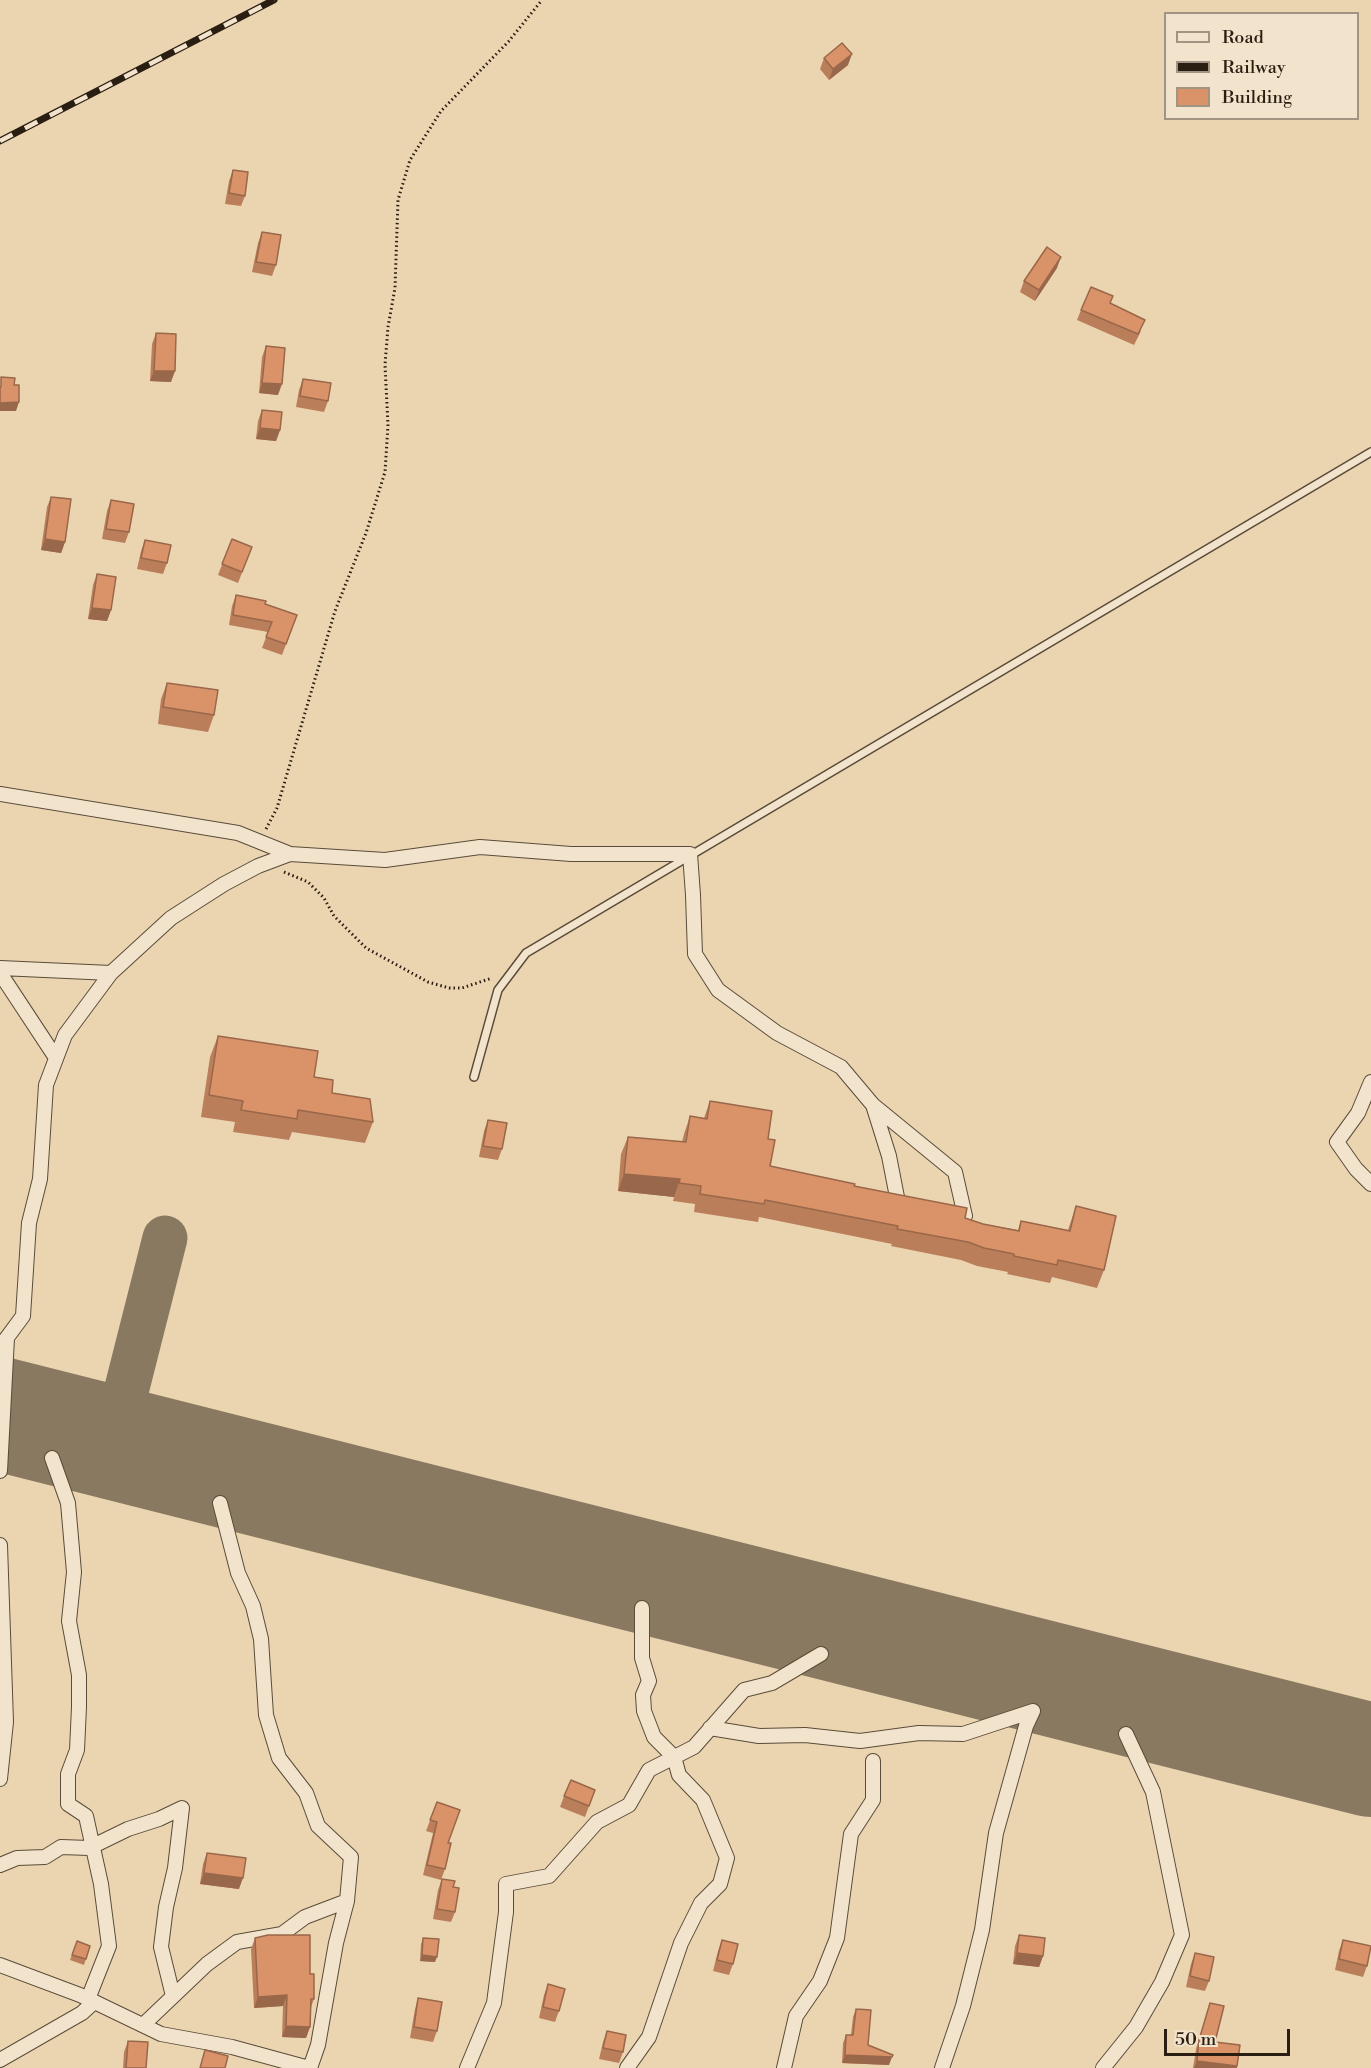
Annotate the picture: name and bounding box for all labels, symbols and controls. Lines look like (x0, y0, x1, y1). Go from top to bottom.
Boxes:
legend (1164, 12, 1359, 120)
text: Road (1222, 26, 1264, 49)
text: Railway (1222, 56, 1285, 79)
text: Building (1222, 86, 1292, 109)
scale bar (1167, 2017, 1293, 2055)
text: 50 m (1175, 2028, 1216, 2051)

